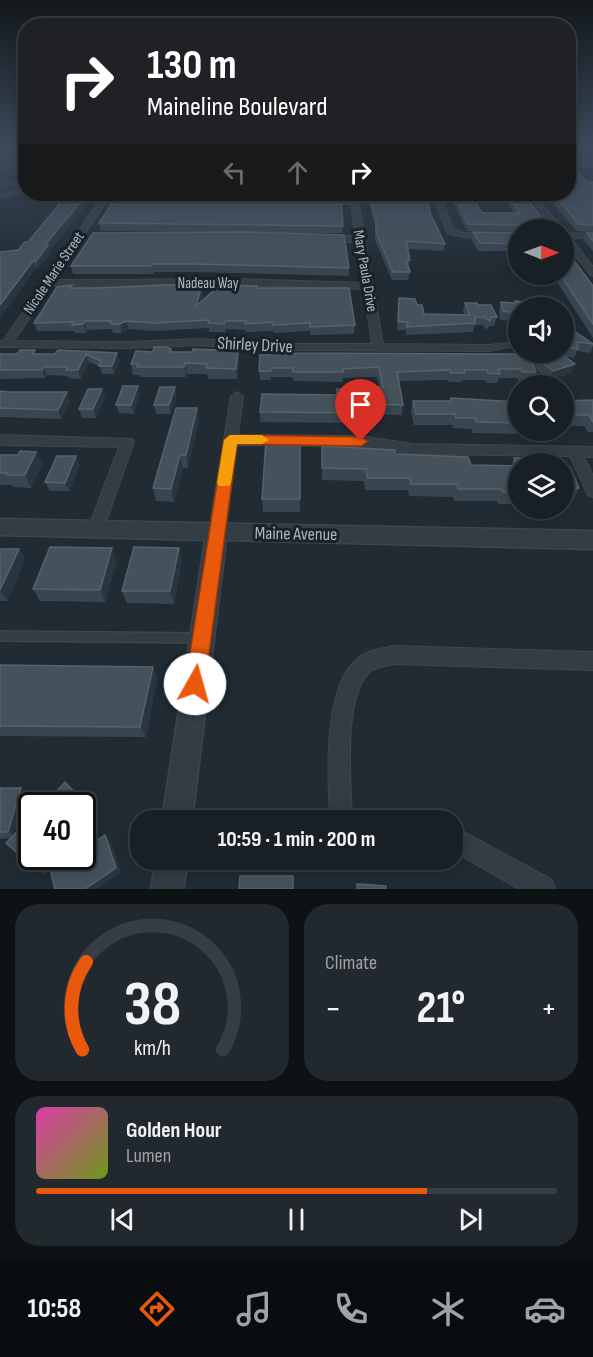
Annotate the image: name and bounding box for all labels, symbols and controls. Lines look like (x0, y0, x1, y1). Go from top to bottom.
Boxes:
text: 130 m (147, 40, 237, 91)
icon: right (48, 42, 126, 120)
text: Maineline Boulevard (147, 91, 327, 123)
icon: left (218, 156, 251, 189)
icon: ahead (281, 156, 314, 189)
icon: right (344, 156, 377, 189)
north arrow (508, 219, 574, 285)
map controls (508, 219, 574, 519)
street label: Nicole Marie Street (19, 228, 89, 318)
street label: Mary Paula Drive (348, 229, 382, 313)
street label: Nadeau Way (178, 274, 239, 293)
button: sound (508, 297, 574, 363)
street label: Shirley Drive (217, 333, 293, 357)
button: search (508, 375, 574, 441)
pin (335, 379, 386, 441)
icon: arrive (344, 388, 377, 421)
button: layers (508, 453, 574, 519)
street label: Maine Avenue (254, 523, 338, 545)
position arrow (163, 652, 227, 716)
speed limit sign: 40 (18, 792, 96, 870)
text: 10:59 · 1 min · 200 m (218, 826, 375, 853)
text: Climate (325, 951, 377, 975)
text: 38 (123, 968, 181, 1043)
text: 21° (417, 981, 465, 1036)
text: − (325, 989, 341, 1029)
text: + (541, 989, 557, 1029)
text: km/h (133, 1036, 171, 1061)
text: Golden Hour (126, 1117, 222, 1144)
text: Lumen (126, 1144, 171, 1168)
icon: previous (106, 1203, 139, 1236)
icon: pause (280, 1203, 313, 1236)
icon: next (454, 1203, 487, 1236)
icon: directions (136, 1288, 178, 1330)
icon: music (233, 1288, 275, 1330)
icon: phone (330, 1288, 372, 1330)
icon: climate (427, 1288, 469, 1330)
icon: car (524, 1288, 566, 1330)
text: 10:58 (27, 1293, 81, 1325)

